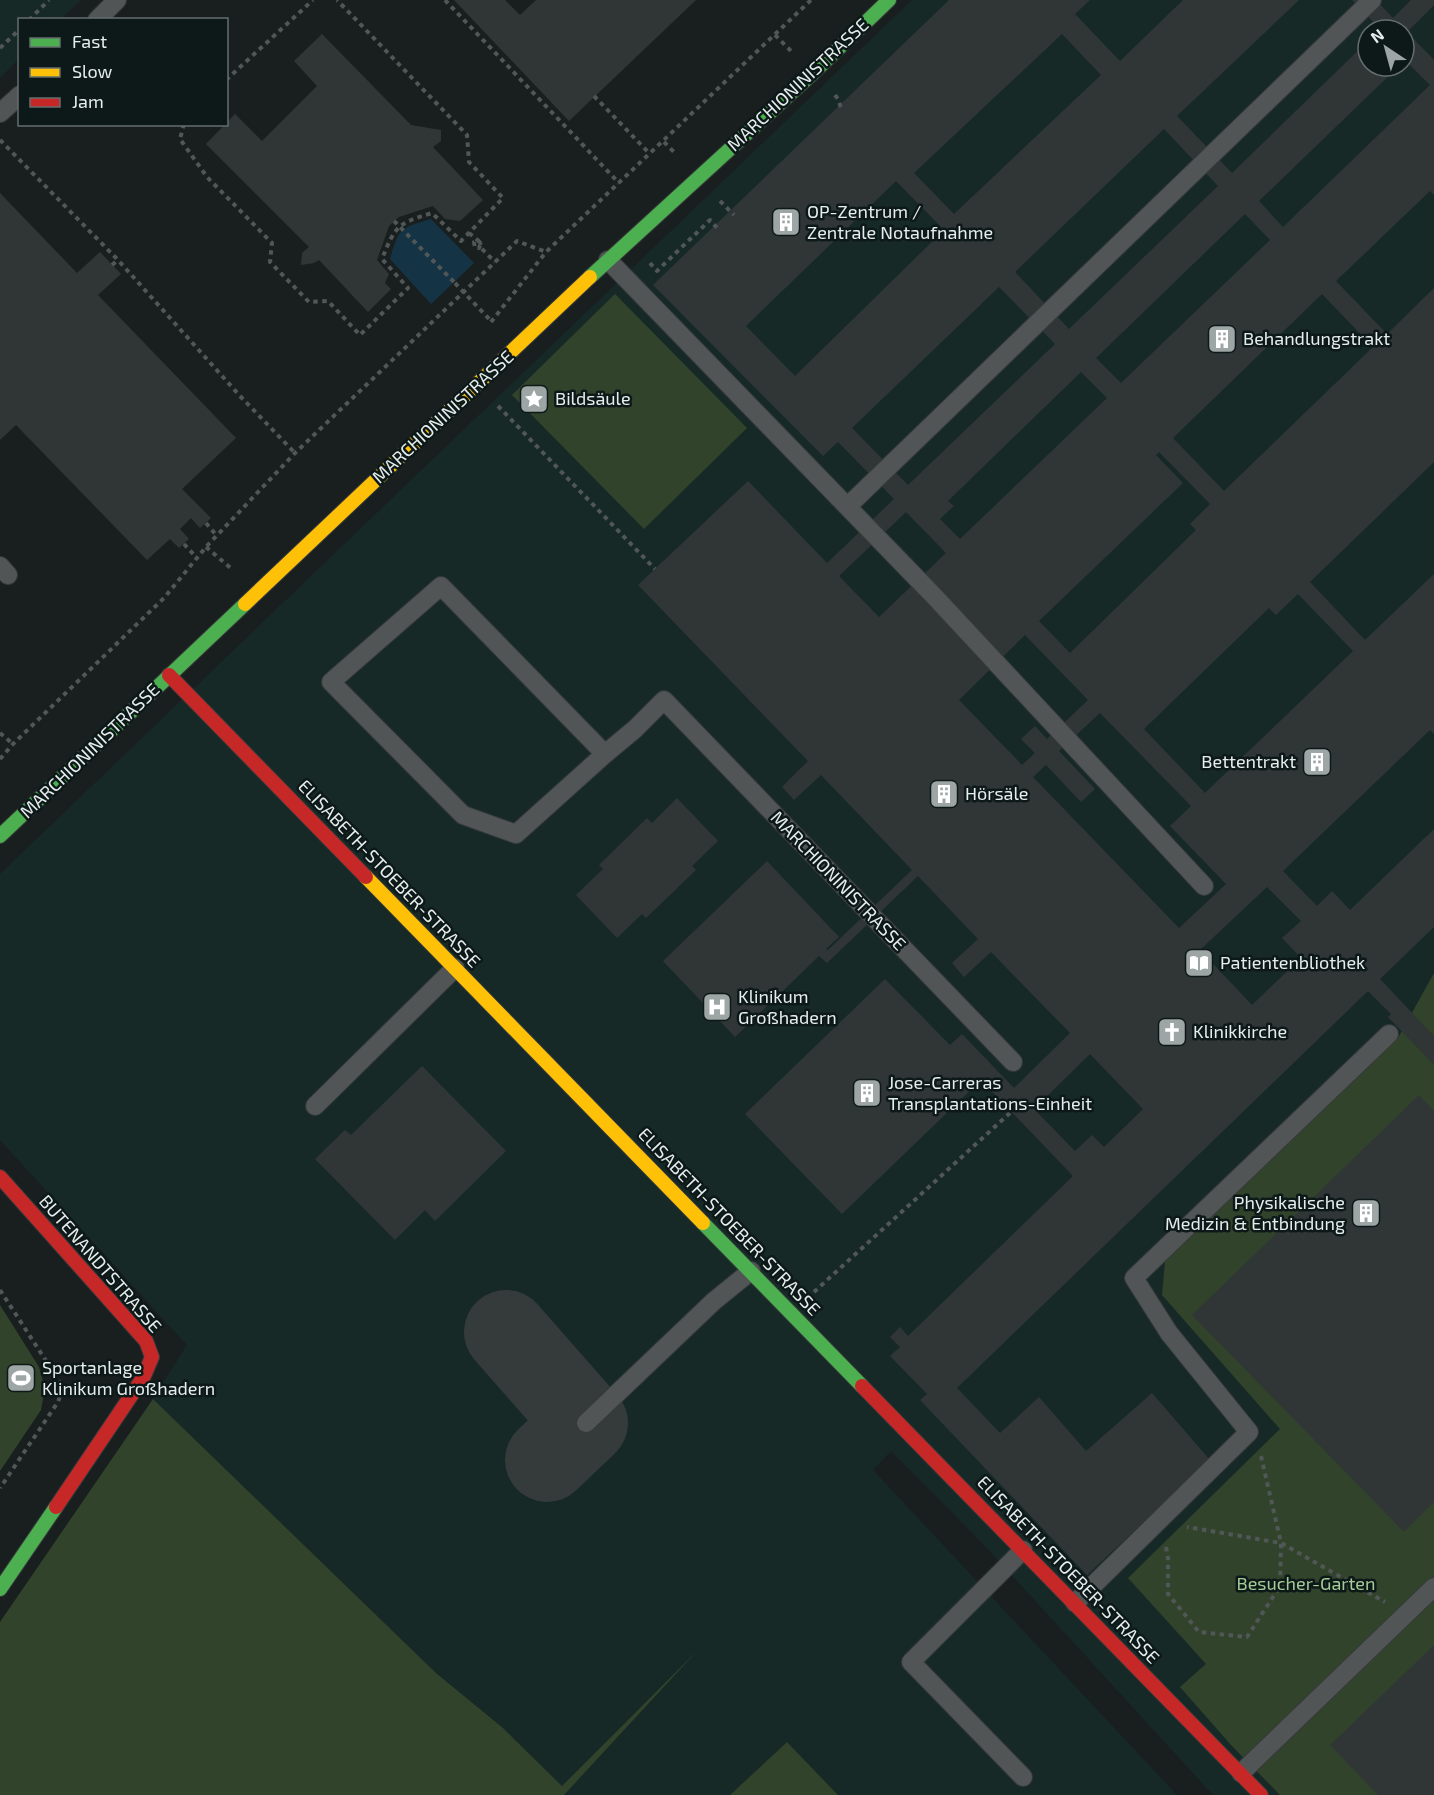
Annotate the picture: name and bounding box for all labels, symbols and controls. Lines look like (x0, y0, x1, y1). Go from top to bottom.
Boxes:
street label: MARCHIONINISTRASSE (722, 13, 873, 155)
legend (18, 18, 228, 126)
north arrow (1356, 18, 1416, 78)
text: N (1367, 24, 1387, 47)
text: Fast (72, 30, 107, 52)
text: Slow (72, 60, 113, 82)
text: Jam (72, 90, 104, 112)
place label: OP-Zentrum / Zentrale Notaufnahme (807, 200, 993, 243)
building icon: OP-Zentrum / Zentrale Notaufnahme (770, 206, 802, 238)
building icon: Behandlungstrakt (1206, 323, 1238, 355)
place label: Behandlungstrakt (1243, 327, 1390, 349)
street label: MARCHIONINISTRASSE (367, 345, 518, 487)
place icon: Bildsäule (518, 383, 550, 415)
place label: Bildsäule (555, 387, 631, 409)
street label: MARCHIONINISTRASSE (15, 678, 164, 822)
building icon: Bettentrakt (1301, 746, 1333, 778)
place label: Bettentrakt (1201, 750, 1296, 772)
street label: ELISABETH-STOEBER-STRASSE (294, 775, 485, 972)
building icon: Hörsäle (928, 778, 960, 810)
place label: Hörsäle (965, 782, 1029, 804)
street label: MARCHIONINISTRASSE (767, 806, 911, 955)
library icon: Patientenbliothek (1183, 947, 1215, 979)
place label: Patientenbliothek (1220, 951, 1365, 973)
place label: Klinikum Großhadern (738, 985, 837, 1028)
hospital icon: Klinikum Großhadern (701, 991, 733, 1023)
church icon: Klinikkirche (1156, 1016, 1188, 1048)
place label: Klinikkirche (1193, 1020, 1287, 1042)
place label: Jose-Carreras Transplantations-Einheit (888, 1071, 1092, 1114)
building icon: Jose-Carreras Transplantations-Einheit (851, 1077, 883, 1109)
street label: ELISABETH-STOEBER-STRASSE (634, 1123, 825, 1320)
street label: BUTENANDTSTRASSE (35, 1190, 167, 1337)
place label: Physikalische Medizin & Entbindung (1165, 1191, 1345, 1234)
building icon: Physikalische Medizin & Entbindung (1350, 1197, 1382, 1229)
place label: Sportanlage Klinikum Großhadern (42, 1356, 215, 1399)
sports icon: Sportanlage Klinikum Großhadern (5, 1362, 37, 1394)
street label: ELISABETH-STOEBER-STRASSE (973, 1471, 1164, 1668)
park label: Besucher-Garten (1236, 1572, 1376, 1594)

